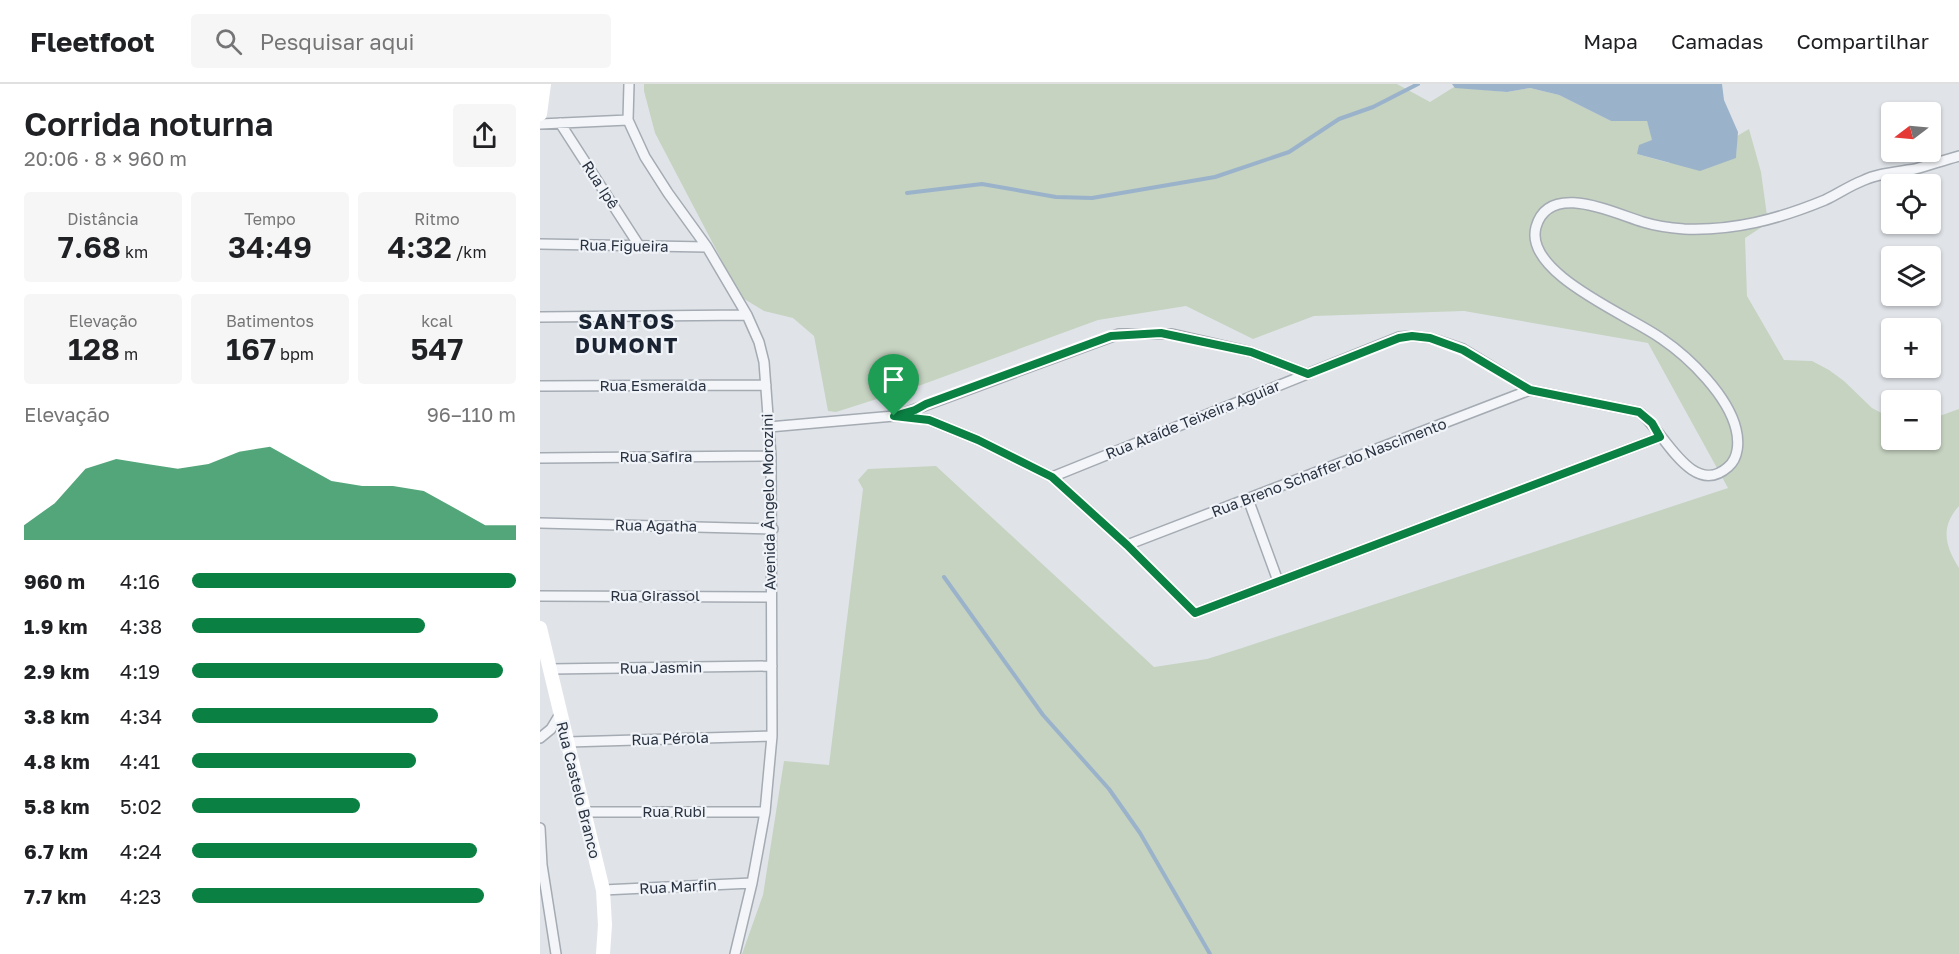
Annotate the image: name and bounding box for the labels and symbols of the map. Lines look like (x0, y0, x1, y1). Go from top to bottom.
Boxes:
north arrow (1881, 102, 1941, 162)
street label: Rua Ipê (579, 157, 623, 212)
street label: Rua Figueira (579, 235, 669, 255)
district label: SANTOS DUMONT (575, 308, 679, 358)
pin (868, 354, 919, 416)
street label: Rua Esmeralda (600, 376, 706, 394)
street label: Rua Ataíde Teixeira Aguiar (1103, 376, 1283, 462)
street label: Avenida Ângelo Morozini (757, 413, 779, 591)
street label: Rua Breno Schaffer do Nascimento (1209, 414, 1449, 520)
street label: Rua Safira (620, 447, 692, 465)
street label: Rua Agatha (615, 515, 697, 535)
street label: Rua Girassol (610, 586, 700, 604)
street label: Rua Jasmin (620, 657, 702, 677)
street label: Rua Castelo Branco (553, 719, 605, 860)
street label: Rua Pérola (631, 728, 709, 748)
street label: Rua Rubi (642, 802, 706, 820)
street label: Rua Marfin (639, 875, 717, 897)

